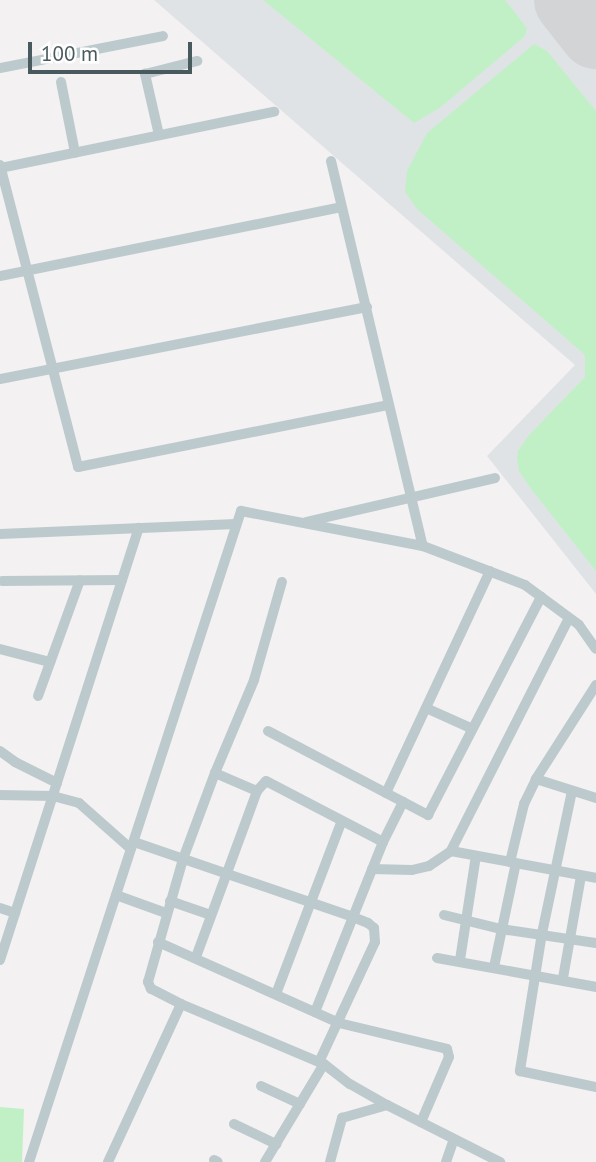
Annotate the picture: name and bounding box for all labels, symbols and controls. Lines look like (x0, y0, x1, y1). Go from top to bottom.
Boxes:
scale bar (32, 28, 196, 72)
text: 100 m (41, 40, 98, 67)

